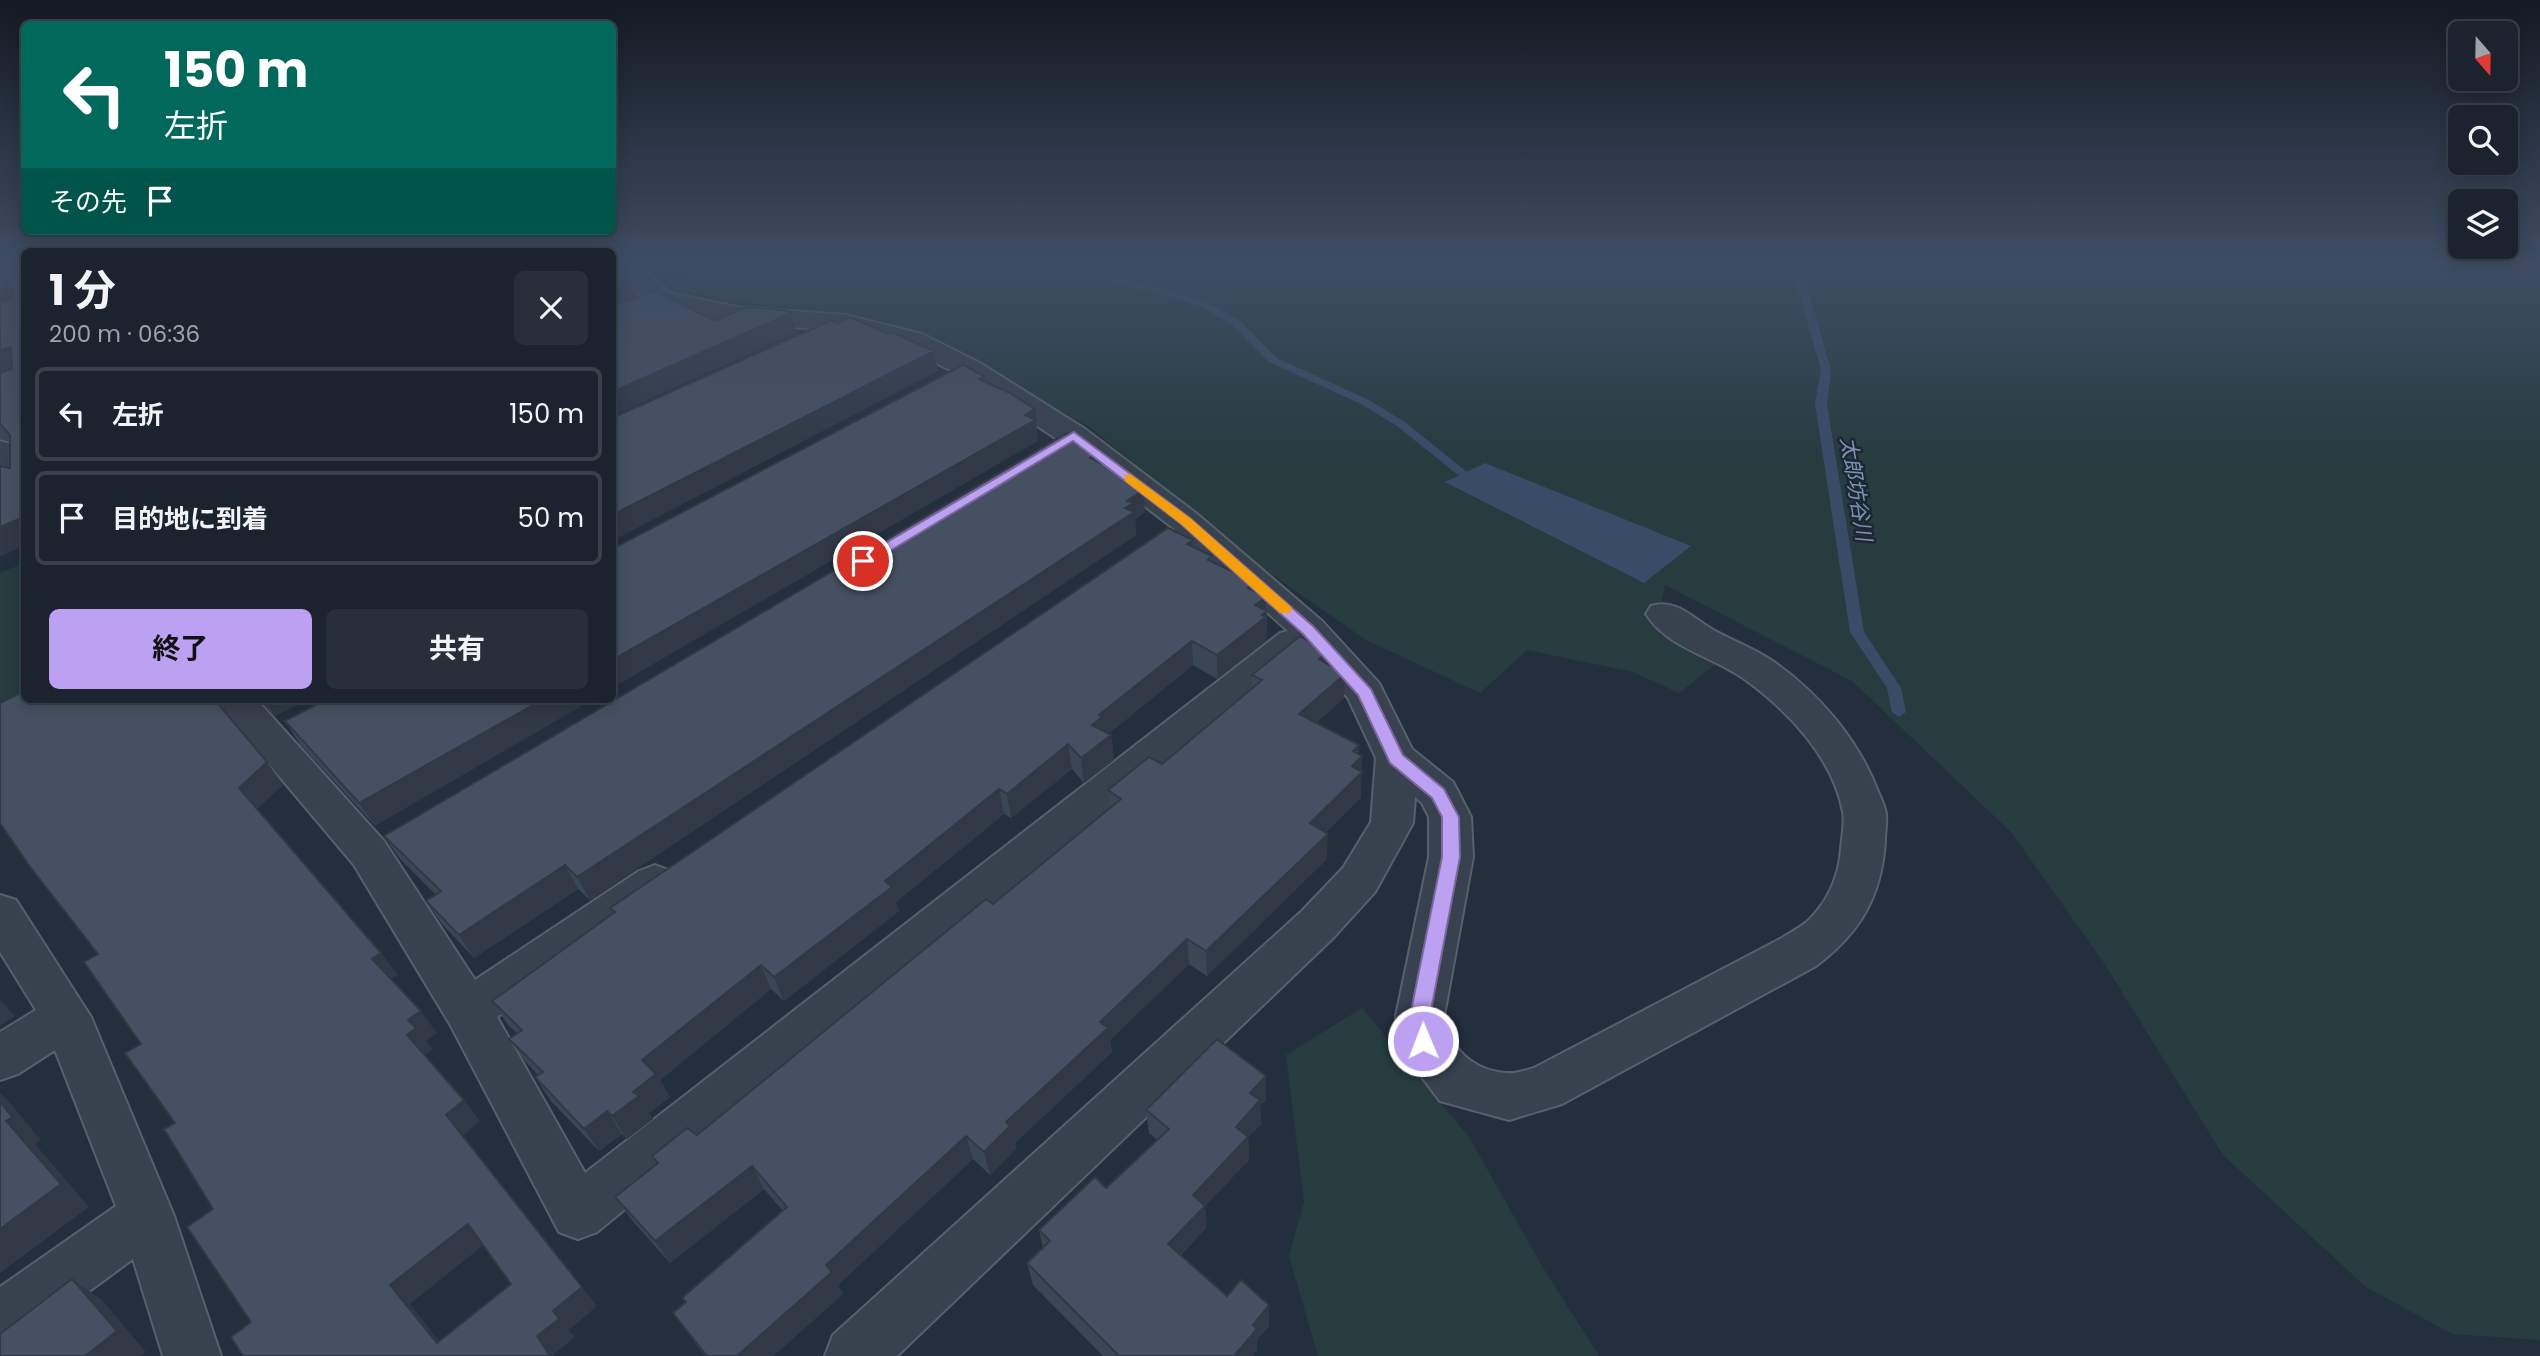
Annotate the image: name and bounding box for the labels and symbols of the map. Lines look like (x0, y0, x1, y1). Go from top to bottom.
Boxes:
north arrow (2448, 21, 2518, 91)
water label: 太郎坊谷川 (1834, 435, 1879, 545)
pin (833, 531, 893, 591)
position arrow (1386, 1004, 1460, 1078)

